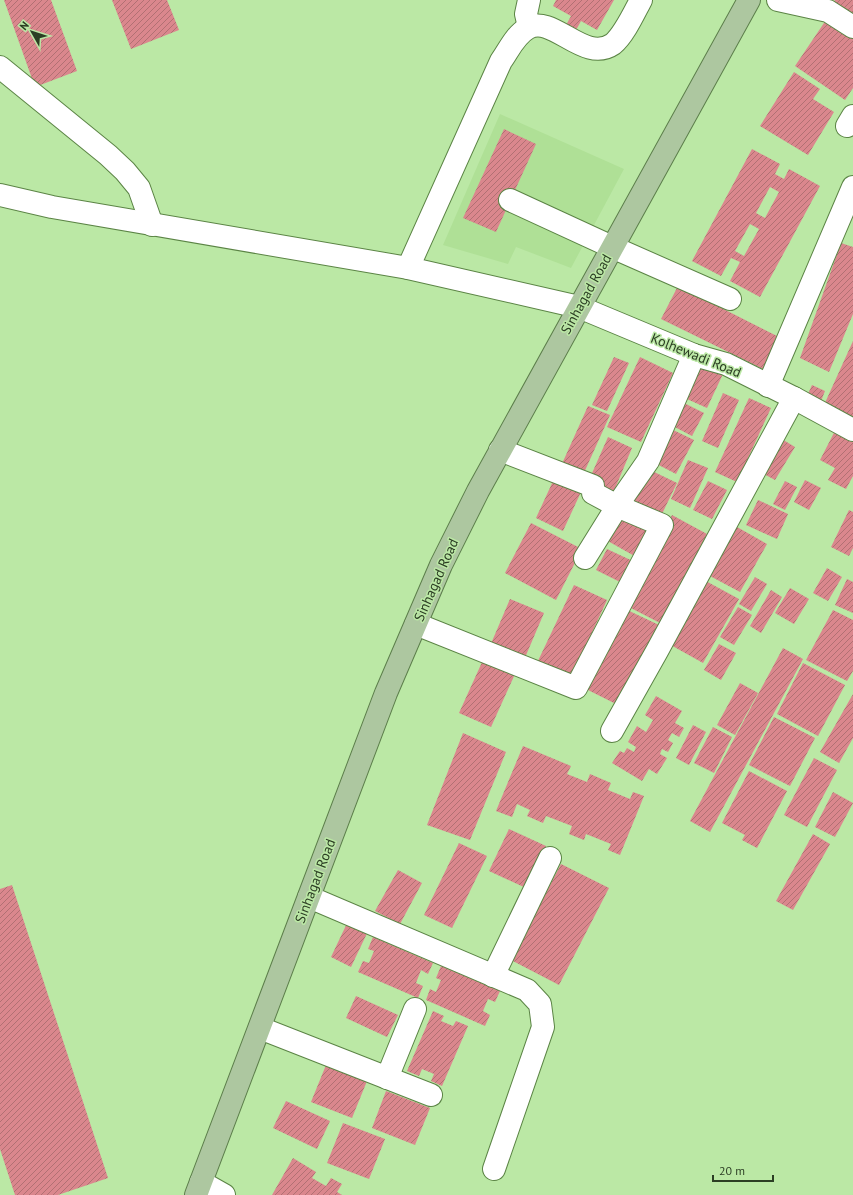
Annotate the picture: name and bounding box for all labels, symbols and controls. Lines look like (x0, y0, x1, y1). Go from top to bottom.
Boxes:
north arrow (12, 12, 52, 52)
text: N (17, 18, 32, 33)
street label: Sinhagad Road (557, 251, 615, 337)
street label: Kolhewadi Road (648, 329, 744, 381)
street label: Sinhagad Road (410, 536, 462, 624)
street label: Sinhagad Road (291, 836, 339, 926)
scale bar (713, 1157, 773, 1183)
text: 20 m (719, 1163, 745, 1178)

